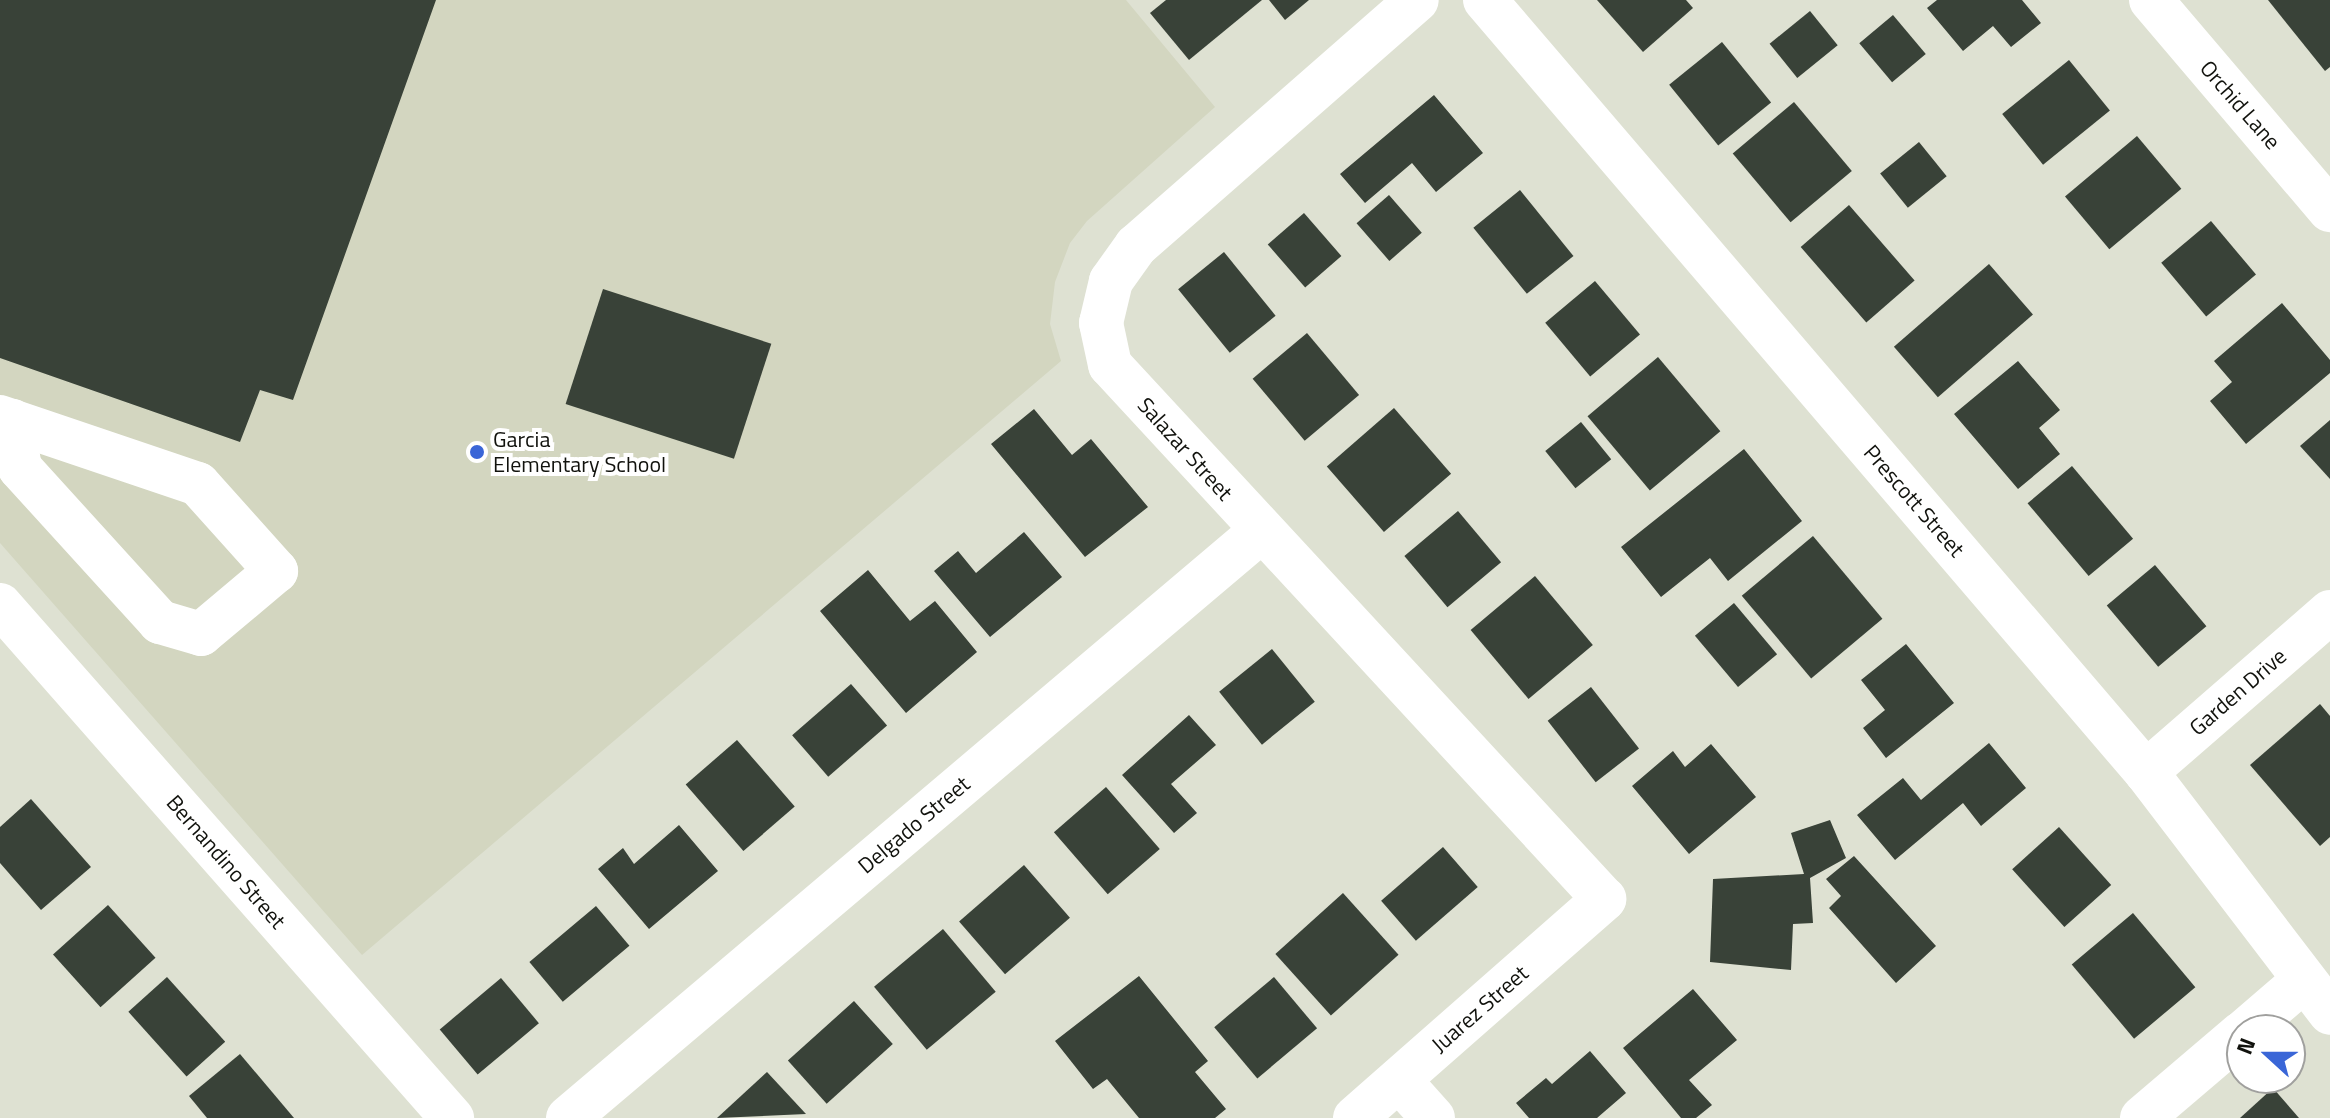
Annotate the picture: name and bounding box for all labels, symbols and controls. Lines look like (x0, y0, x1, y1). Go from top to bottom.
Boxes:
street label: Orchid Lane (2194, 55, 2286, 155)
street label: Salazar Street (1132, 392, 1238, 506)
place label: Garcia Elementary School (493, 426, 666, 478)
street label: Prescott Street (1858, 440, 1970, 562)
marker: Garcia Elementary School (468, 443, 486, 461)
street label: Garden Drive (2184, 643, 2292, 741)
street label: Delgado Street (853, 771, 975, 879)
street label: Bernandino Street (161, 790, 291, 934)
street label: Juarez Street (1426, 960, 1534, 1058)
north arrow (2226, 1014, 2306, 1094)
text: N (2227, 1033, 2264, 1059)

